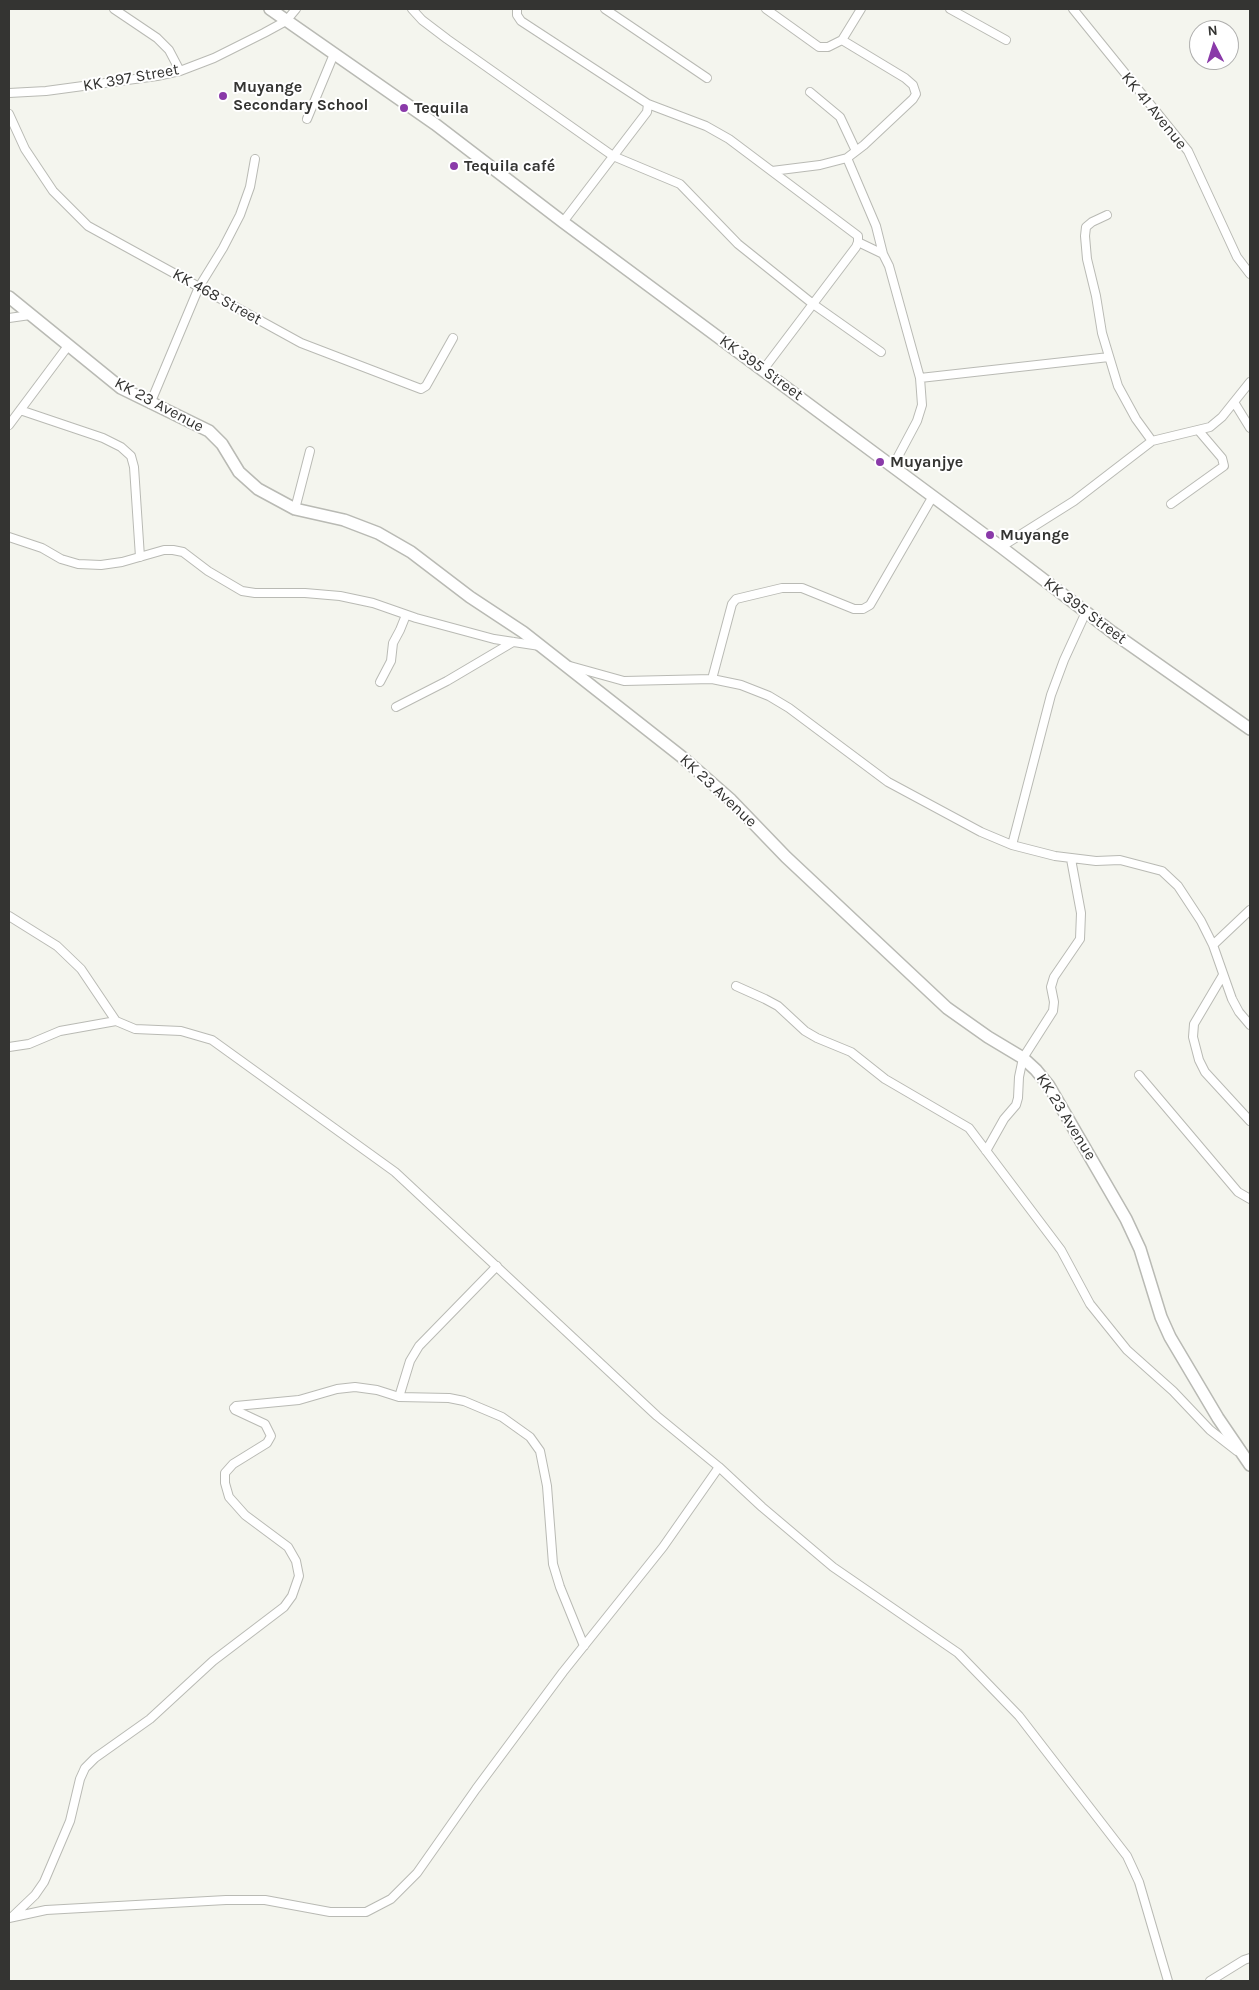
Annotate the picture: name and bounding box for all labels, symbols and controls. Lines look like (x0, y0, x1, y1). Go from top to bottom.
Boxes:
north arrow (1189, 20, 1239, 70)
text: N (1207, 22, 1218, 39)
street label: KK 397 Street (81, 60, 181, 96)
street label: KK 41 Avenue (1117, 68, 1191, 154)
place label: Muyange Secondary School (233, 77, 368, 115)
marker: Muyange Secondary School (217, 90, 229, 102)
place label: Tequila (414, 98, 469, 118)
marker: Tequila (398, 102, 410, 114)
place label: Tequila café (464, 156, 555, 176)
marker: Tequila café (448, 160, 460, 172)
street label: KK 468 Street (169, 265, 265, 329)
street label: KK 395 Street (715, 331, 807, 405)
street label: KK 23 Avenue (111, 373, 207, 437)
place label: Muyanjye (890, 452, 963, 472)
marker: Muyanjye (874, 456, 886, 468)
place label: Muyange (1000, 525, 1069, 545)
marker: Muyange (984, 529, 996, 541)
street label: KK 395 Street (1040, 574, 1130, 648)
street label: KK 23 Avenue (675, 750, 761, 832)
street label: KK 23 Avenue (1032, 1070, 1100, 1164)

